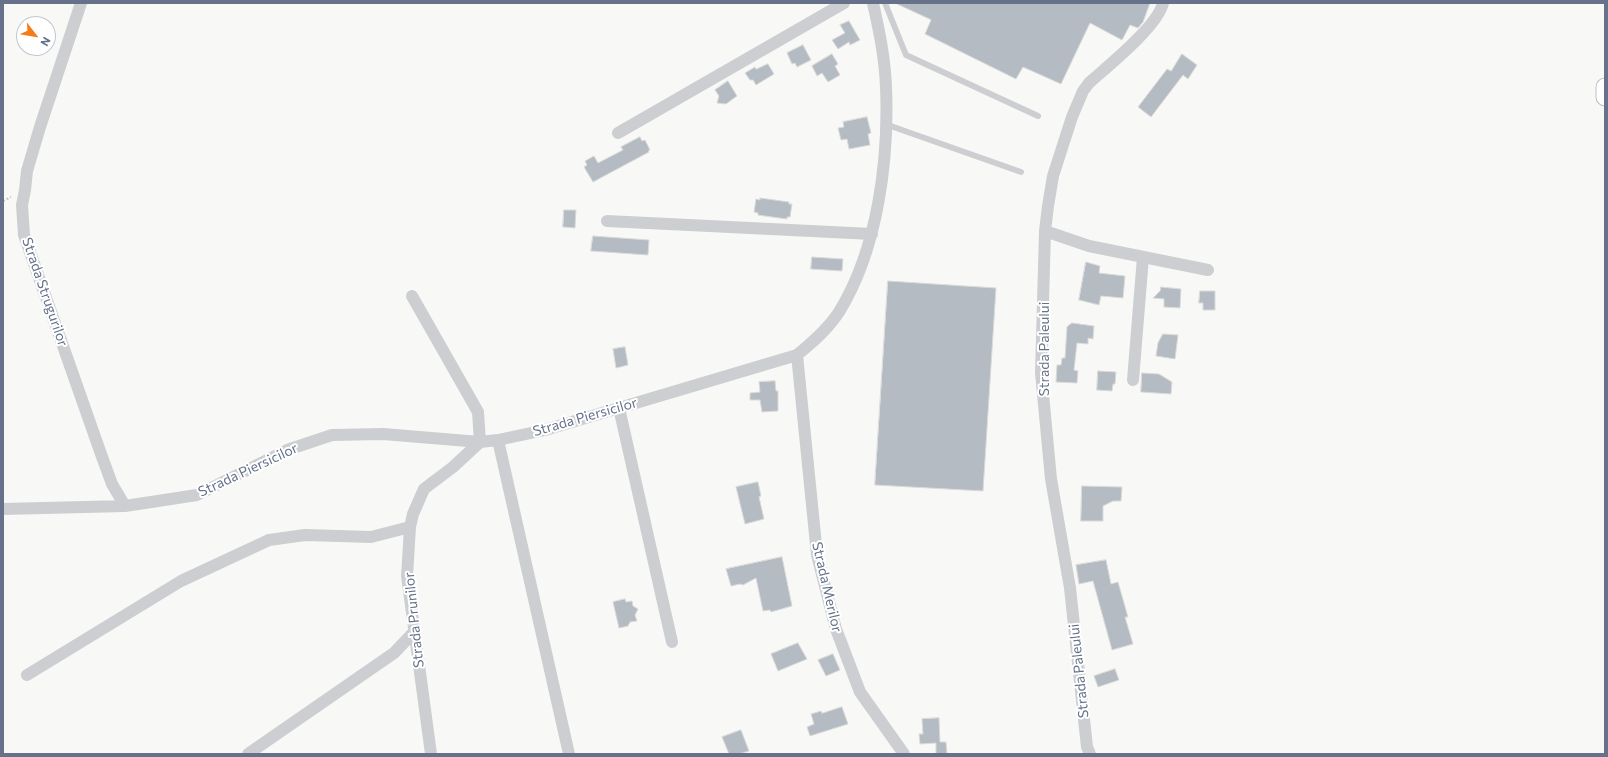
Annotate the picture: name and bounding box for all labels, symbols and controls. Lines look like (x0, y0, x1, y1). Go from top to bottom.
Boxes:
north arrow (16, 16, 56, 56)
text: N (38, 35, 54, 49)
street label: Strada Strugurilor (18, 235, 72, 349)
street label: Strada Paleului (1036, 302, 1052, 396)
street label: Strada Piersicilor (531, 394, 639, 440)
street label: Strada Piersicilor (196, 440, 300, 500)
street label: Strada Merilor (808, 540, 846, 634)
street label: Strada Prunilor (401, 571, 427, 669)
street label: Strada Paleului (1066, 623, 1092, 719)

